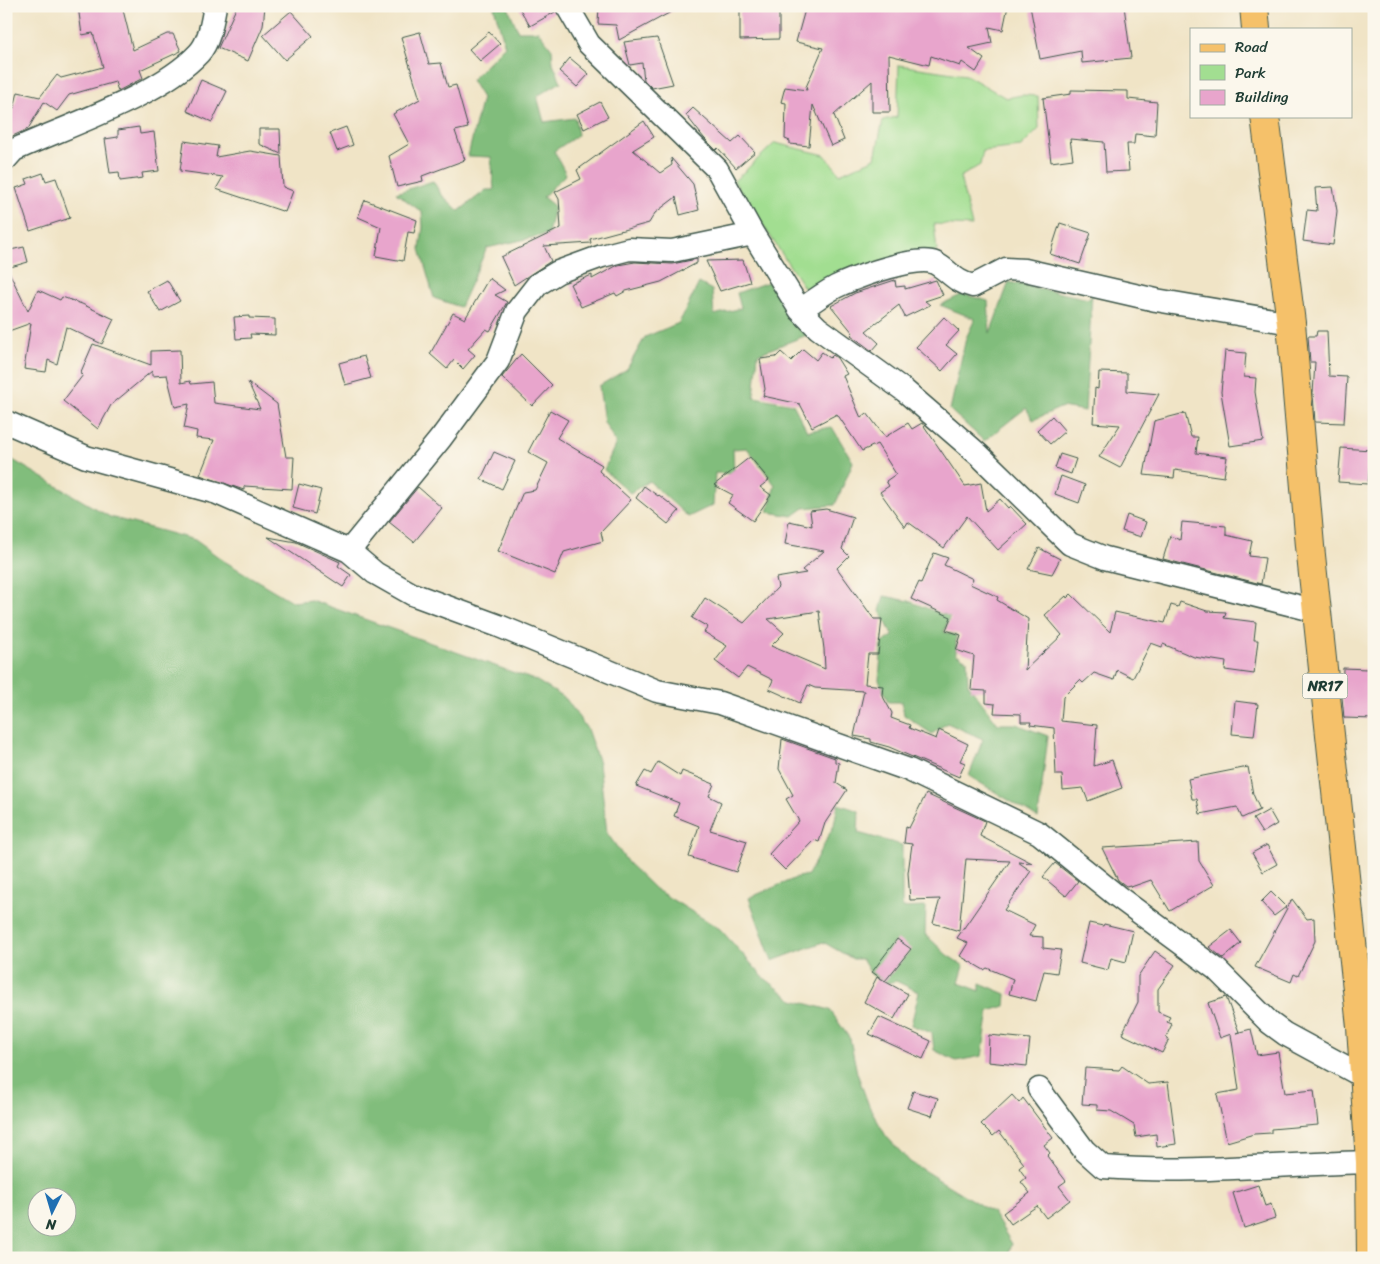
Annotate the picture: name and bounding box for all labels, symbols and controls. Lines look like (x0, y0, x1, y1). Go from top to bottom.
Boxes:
legend (1190, 28, 1352, 118)
text: Road (1235, 34, 1268, 60)
text: Park (1235, 60, 1266, 86)
text: Building (1235, 84, 1289, 110)
road number: NR17 (1302, 674, 1348, 698)
north arrow (28, 1186, 78, 1236)
text: N (45, 1212, 58, 1237)

